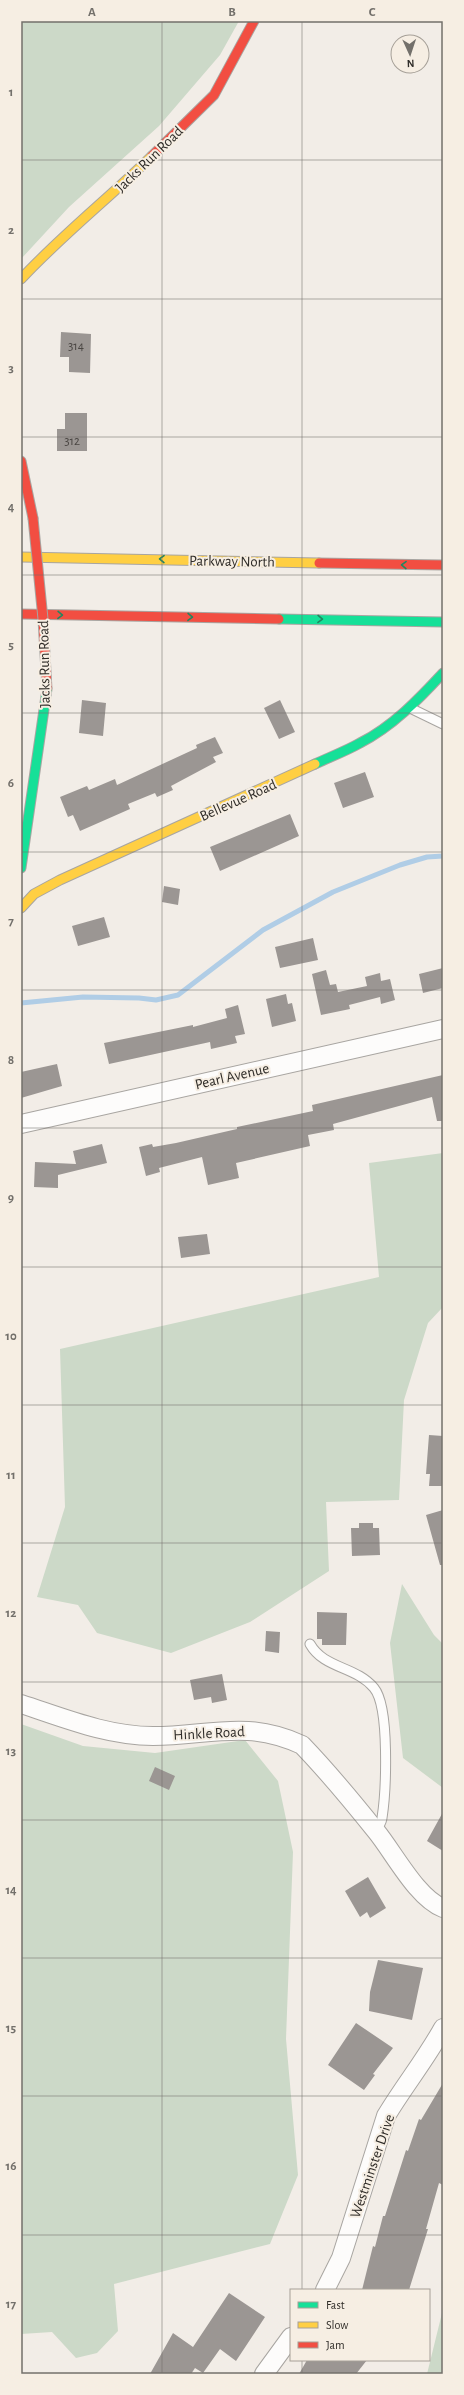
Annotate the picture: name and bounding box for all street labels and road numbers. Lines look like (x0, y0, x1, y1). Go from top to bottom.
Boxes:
street label: Jacks Run Road (113, 123, 186, 195)
street label: Parkway North (189, 553, 275, 570)
street label: Jacks Run Road (36, 620, 53, 708)
street label: Bellevue Road (198, 777, 279, 824)
street label: Pearl Avenue (194, 1061, 271, 1092)
street label: Hinkle Road (173, 1724, 245, 1743)
street label: Westminster Drive (348, 2112, 397, 2220)

